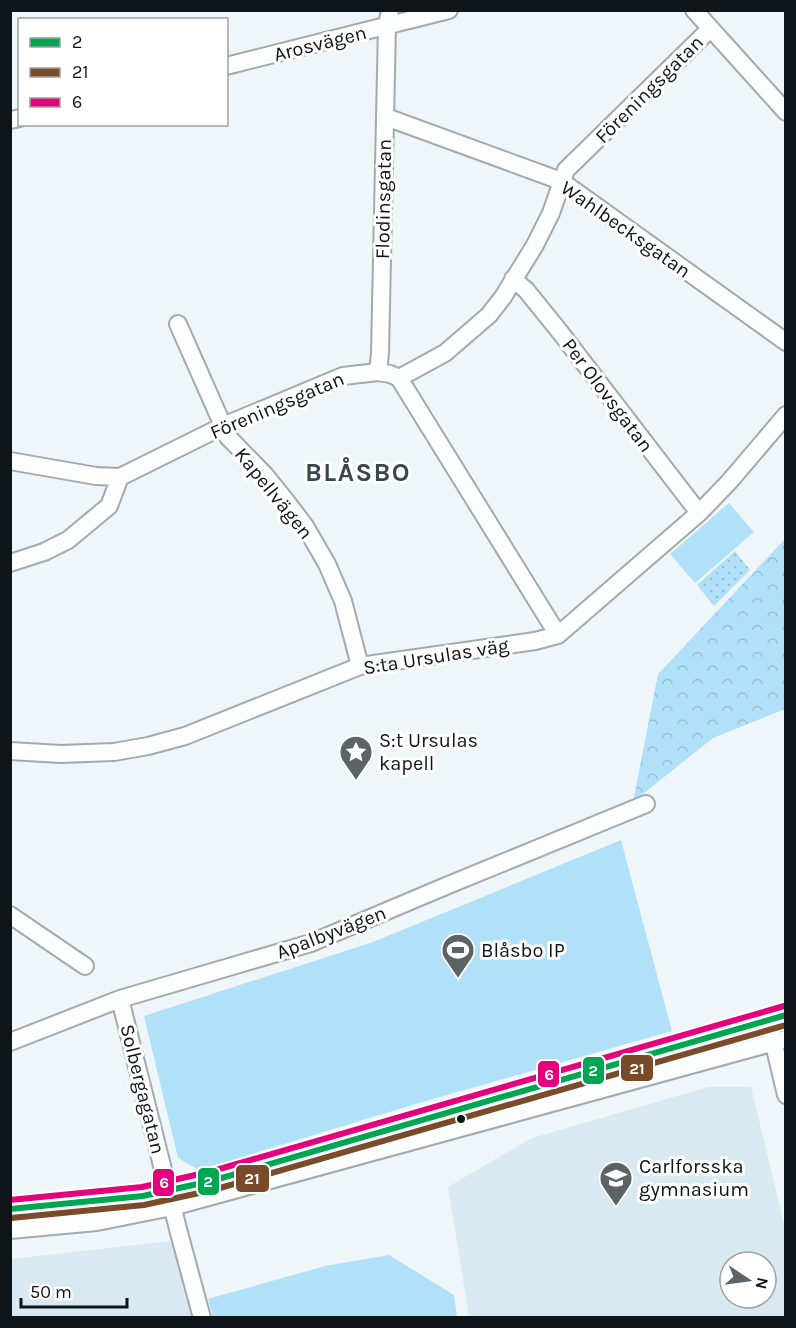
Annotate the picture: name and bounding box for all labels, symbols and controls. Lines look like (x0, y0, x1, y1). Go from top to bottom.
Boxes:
legend (18, 18, 228, 126)
street label: Arosvägen (271, 21, 369, 66)
text: 2 (72, 31, 82, 53)
street label: Föreningsgatan (591, 31, 708, 148)
text: 21 (72, 61, 88, 83)
text: 6 (72, 91, 82, 113)
street label: Flodinsgatan (371, 139, 396, 259)
street label: Wahlbecksgatan (556, 176, 695, 283)
street label: Per Olovsgatan (557, 334, 658, 457)
street label: Föreningsgatan (207, 367, 348, 444)
street label: Kapellvägen (230, 443, 317, 544)
district label: BLÅSBO (305, 456, 411, 488)
street label: S:ta Ursulas väg (362, 634, 511, 679)
place label: S:t Ursulas kapell (379, 729, 478, 775)
place icon: S:t Ursulas kapell (338, 734, 374, 781)
street label: Apalbyvägen (273, 901, 389, 964)
sports icon: Blåsbo IP (440, 932, 476, 979)
place label: Blåsbo IP (481, 939, 565, 962)
street label: Solbergagatan (115, 1022, 170, 1156)
line badge: 21 (620, 1054, 654, 1082)
line badge: 2 (582, 1056, 605, 1085)
text: 21 (629, 1059, 645, 1078)
line badge: 6 (537, 1060, 560, 1088)
text: 2 (588, 1061, 598, 1080)
text: 6 (544, 1065, 554, 1084)
unlabelled marker (455, 1113, 467, 1125)
place label: Carlforsska gymnasium (639, 1155, 749, 1201)
school or university icon: Carlforsska gymnasium (598, 1160, 634, 1207)
line badge: 21 (235, 1164, 270, 1193)
line badge: 2 (197, 1167, 220, 1196)
line badge: 6 (152, 1168, 175, 1197)
text: 21 (244, 1169, 260, 1188)
text: 2 (203, 1172, 213, 1191)
text: 6 (159, 1173, 169, 1192)
north arrow (718, 1250, 778, 1310)
scale bar (21, 1271, 128, 1309)
text: N (752, 1276, 773, 1291)
text: 50 m (30, 1281, 72, 1303)

